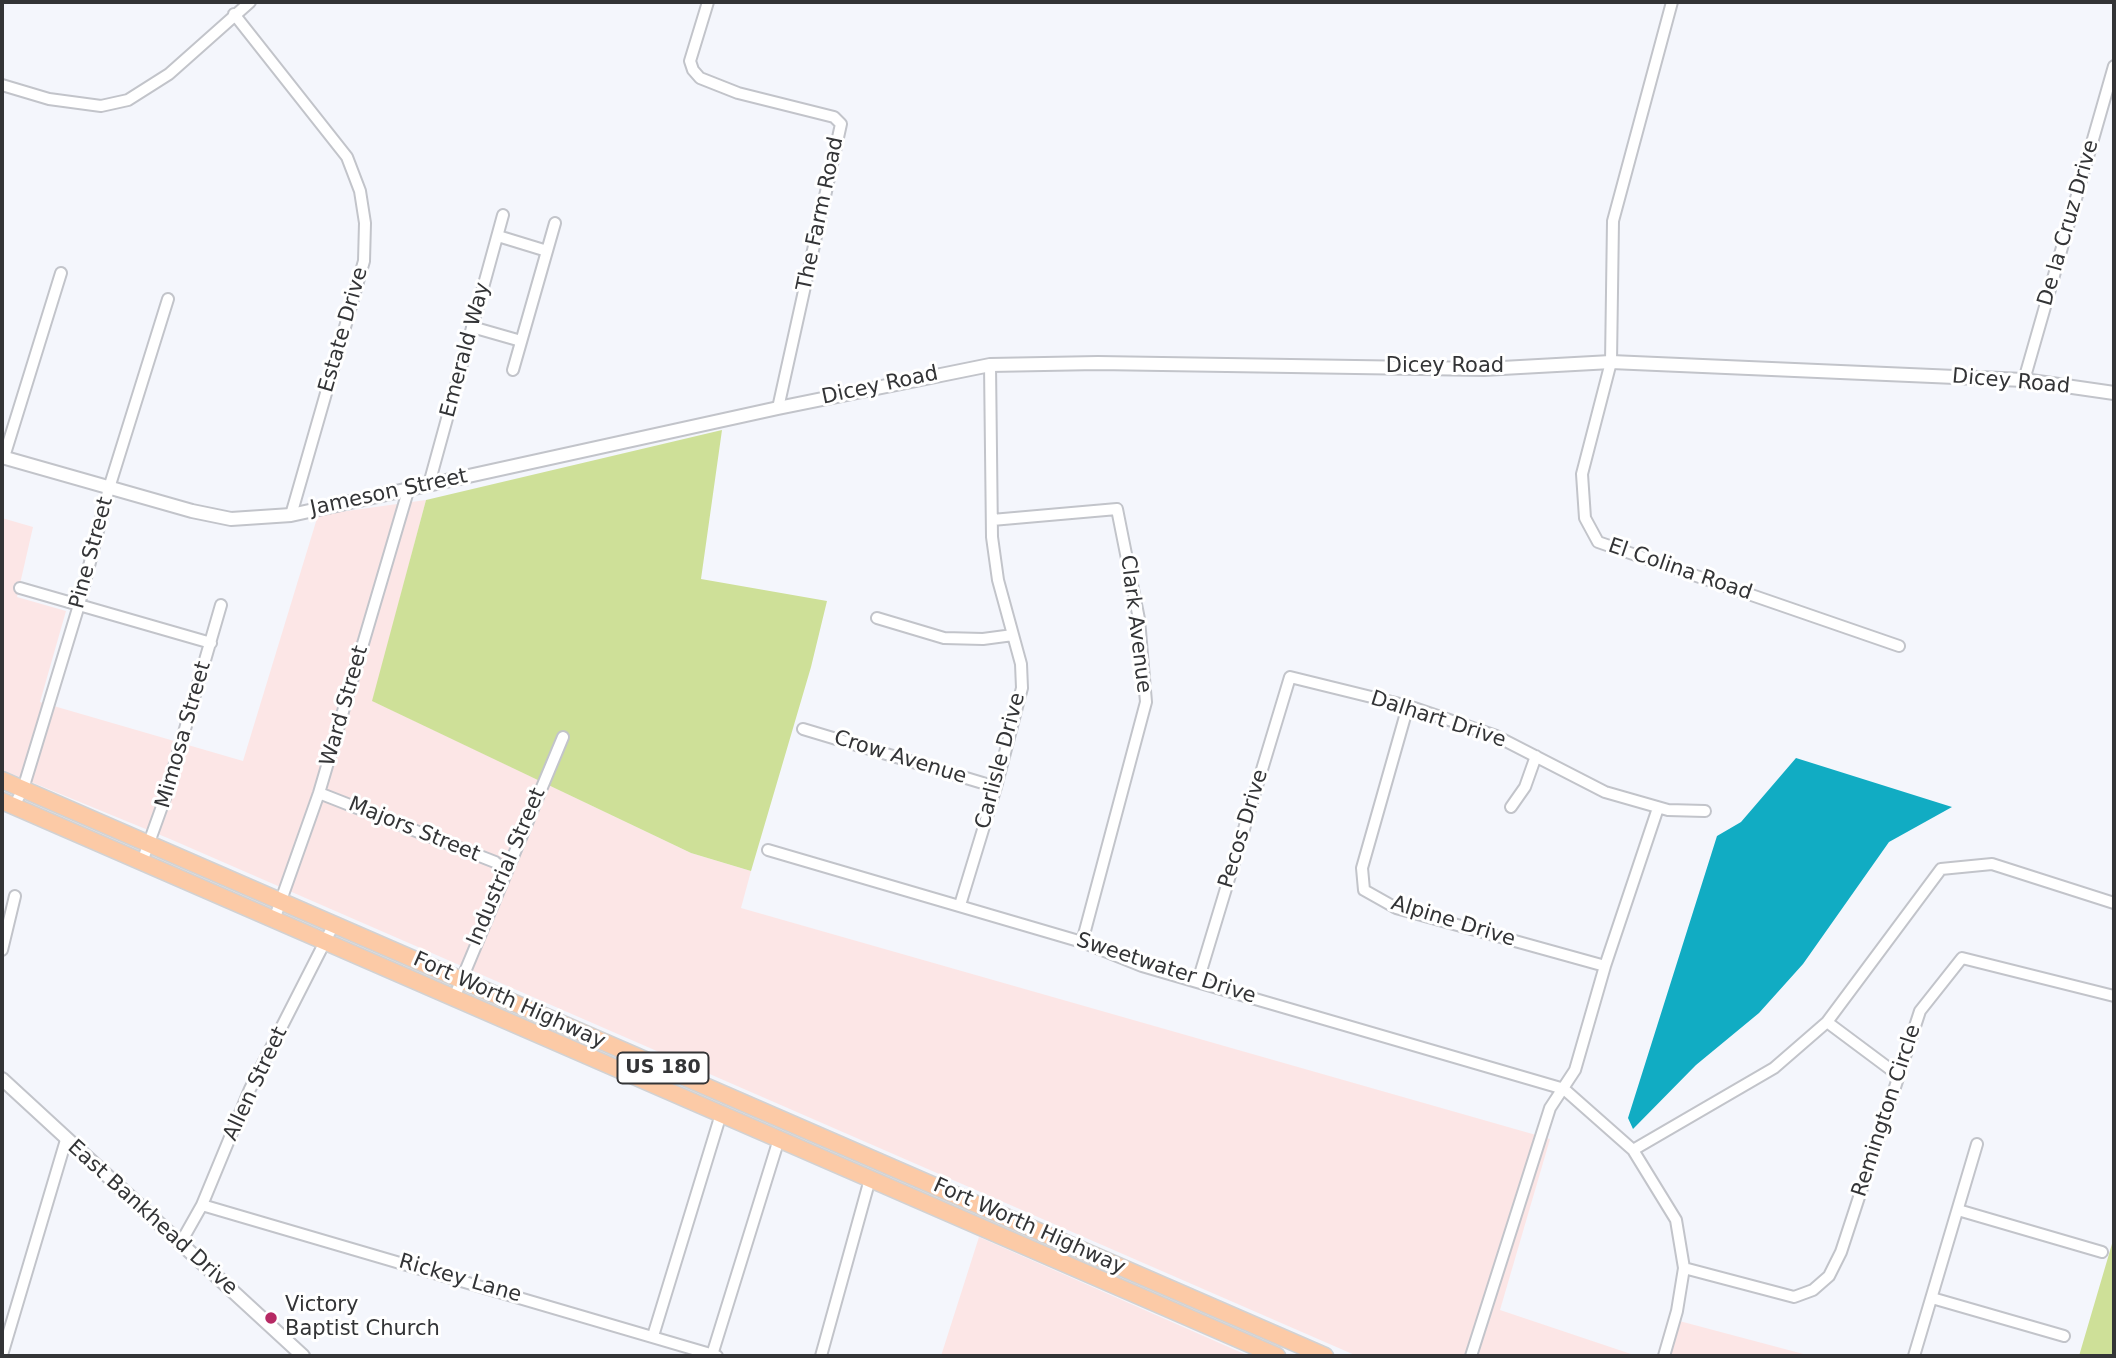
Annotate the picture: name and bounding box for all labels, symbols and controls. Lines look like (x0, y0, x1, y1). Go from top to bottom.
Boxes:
street label: The Farm Road (792, 135, 850, 293)
street label: De la Cruz Drive (2033, 137, 2105, 309)
street label: Estate Drive (314, 264, 374, 396)
street label: Emerald Way (436, 280, 496, 420)
street label: Dicey Road (1386, 354, 1504, 380)
street label: Dicey Road (820, 361, 940, 411)
street label: Dicey Road (1951, 364, 2071, 400)
street label: Jameson Street (308, 464, 470, 522)
street label: Pine Street (65, 494, 119, 612)
street label: El Colina Road (1605, 534, 1755, 606)
street label: Clark Avenue (1114, 554, 1156, 694)
street label: Ward Street (316, 643, 374, 769)
street label: Mimosa Street (151, 659, 217, 811)
street label: Dalhart Drive (1367, 686, 1509, 754)
street label: Carlisle Drive (971, 690, 1031, 832)
street label: Crow Avenue (831, 726, 969, 790)
street label: Pecos Drive (1214, 767, 1274, 891)
street label: Industrial Street (462, 784, 552, 950)
street label: Majors Street (345, 792, 483, 868)
street label: Alpine Drive (1388, 891, 1518, 953)
street label: Sweetwater Drive (1073, 928, 1259, 1010)
street label: Fort Worth Highway (409, 947, 609, 1055)
street label: Remington Circle (1847, 1022, 1927, 1200)
street label: Allen Street (219, 1023, 293, 1145)
road number: US 180 (618, 1052, 708, 1084)
street label: East Bankhead Drive (62, 1135, 242, 1301)
street label: Fort Worth Highway (929, 1173, 1129, 1281)
street label: Rickey Lane (396, 1249, 524, 1309)
place label: Victory Baptist Church (285, 1293, 440, 1343)
marker: Victory Baptist Church (263, 1310, 279, 1326)

